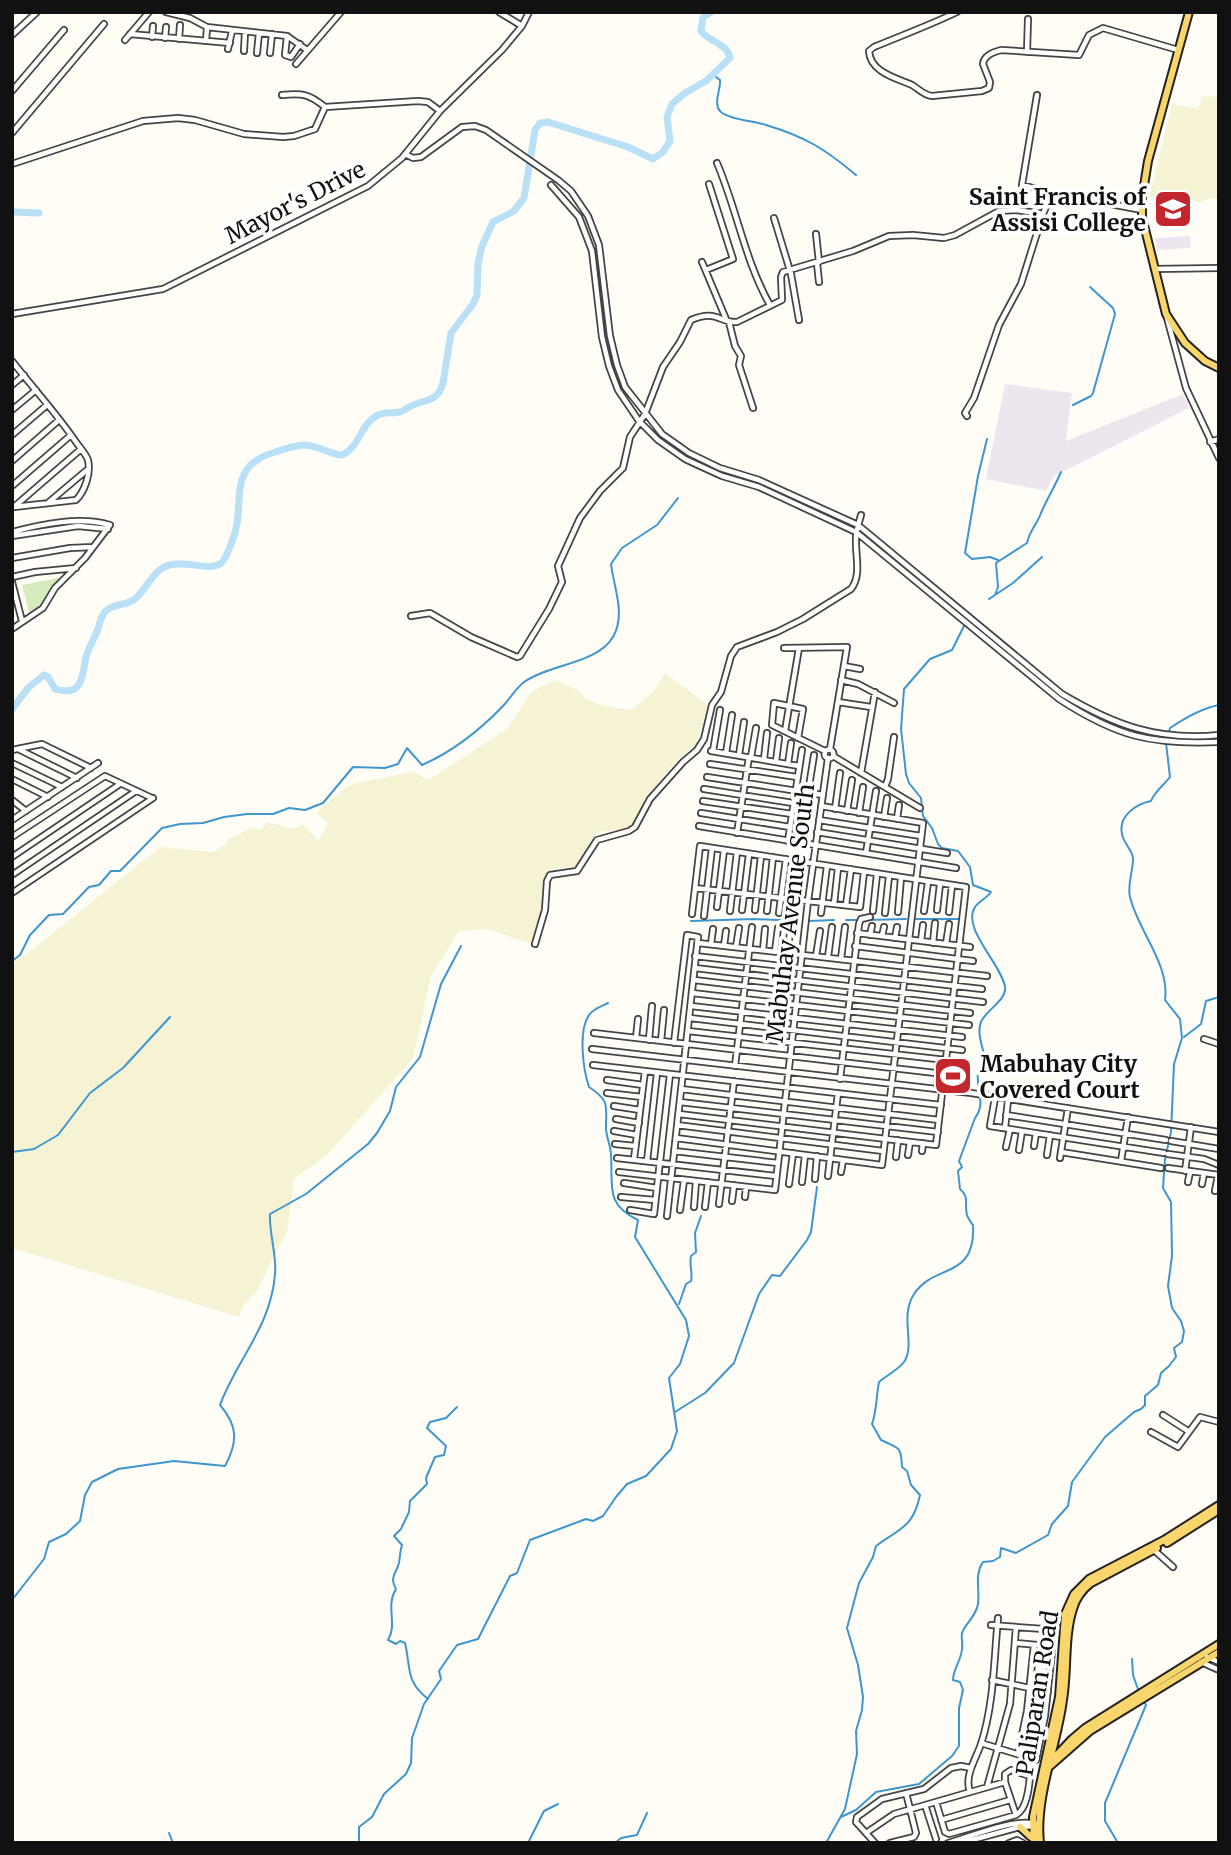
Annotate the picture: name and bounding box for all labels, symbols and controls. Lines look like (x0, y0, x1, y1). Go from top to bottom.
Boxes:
street label: Mayor's Drive (220, 154, 370, 250)
place label: Saint Francis of Assisi College (969, 182, 1147, 237)
school or university icon: Saint Francis of Assisi College (1152, 188, 1194, 230)
street label: Mabuhay Avenue South (760, 782, 820, 1044)
place label: Mabuhay City Covered Court (980, 1049, 1140, 1104)
sports icon: Mabuhay City Covered Court (932, 1055, 974, 1097)
street label: Paliparan Road (1010, 1608, 1064, 1778)

